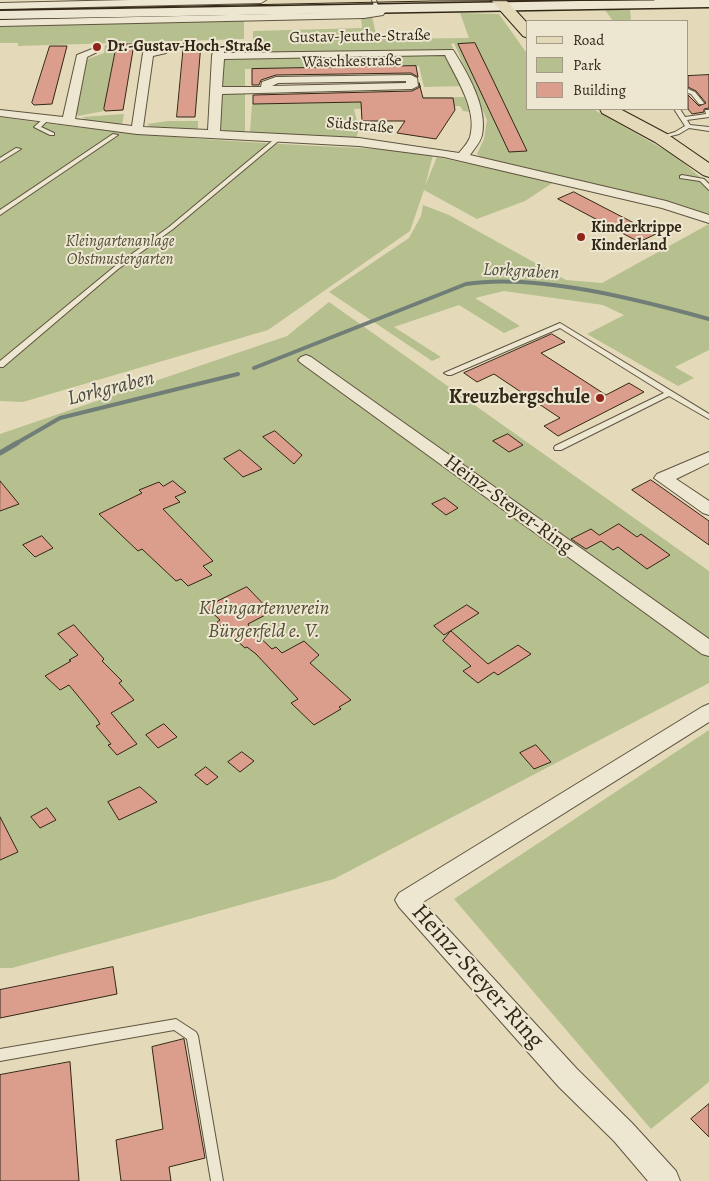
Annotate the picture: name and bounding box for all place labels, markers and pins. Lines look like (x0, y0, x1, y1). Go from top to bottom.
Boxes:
place label: Dr.-Gustav-Hoch-Straße (107, 37, 271, 57)
marker: Dr.-Gustav-Hoch-Straße (91, 41, 103, 53)
place label: Kinderkrippe Kinderland (591, 218, 682, 256)
marker: Kinderkrippe Kinderland (575, 231, 587, 243)
place label: Kreuzbergschule (449, 386, 590, 410)
marker: Kreuzbergschule (594, 392, 606, 404)

